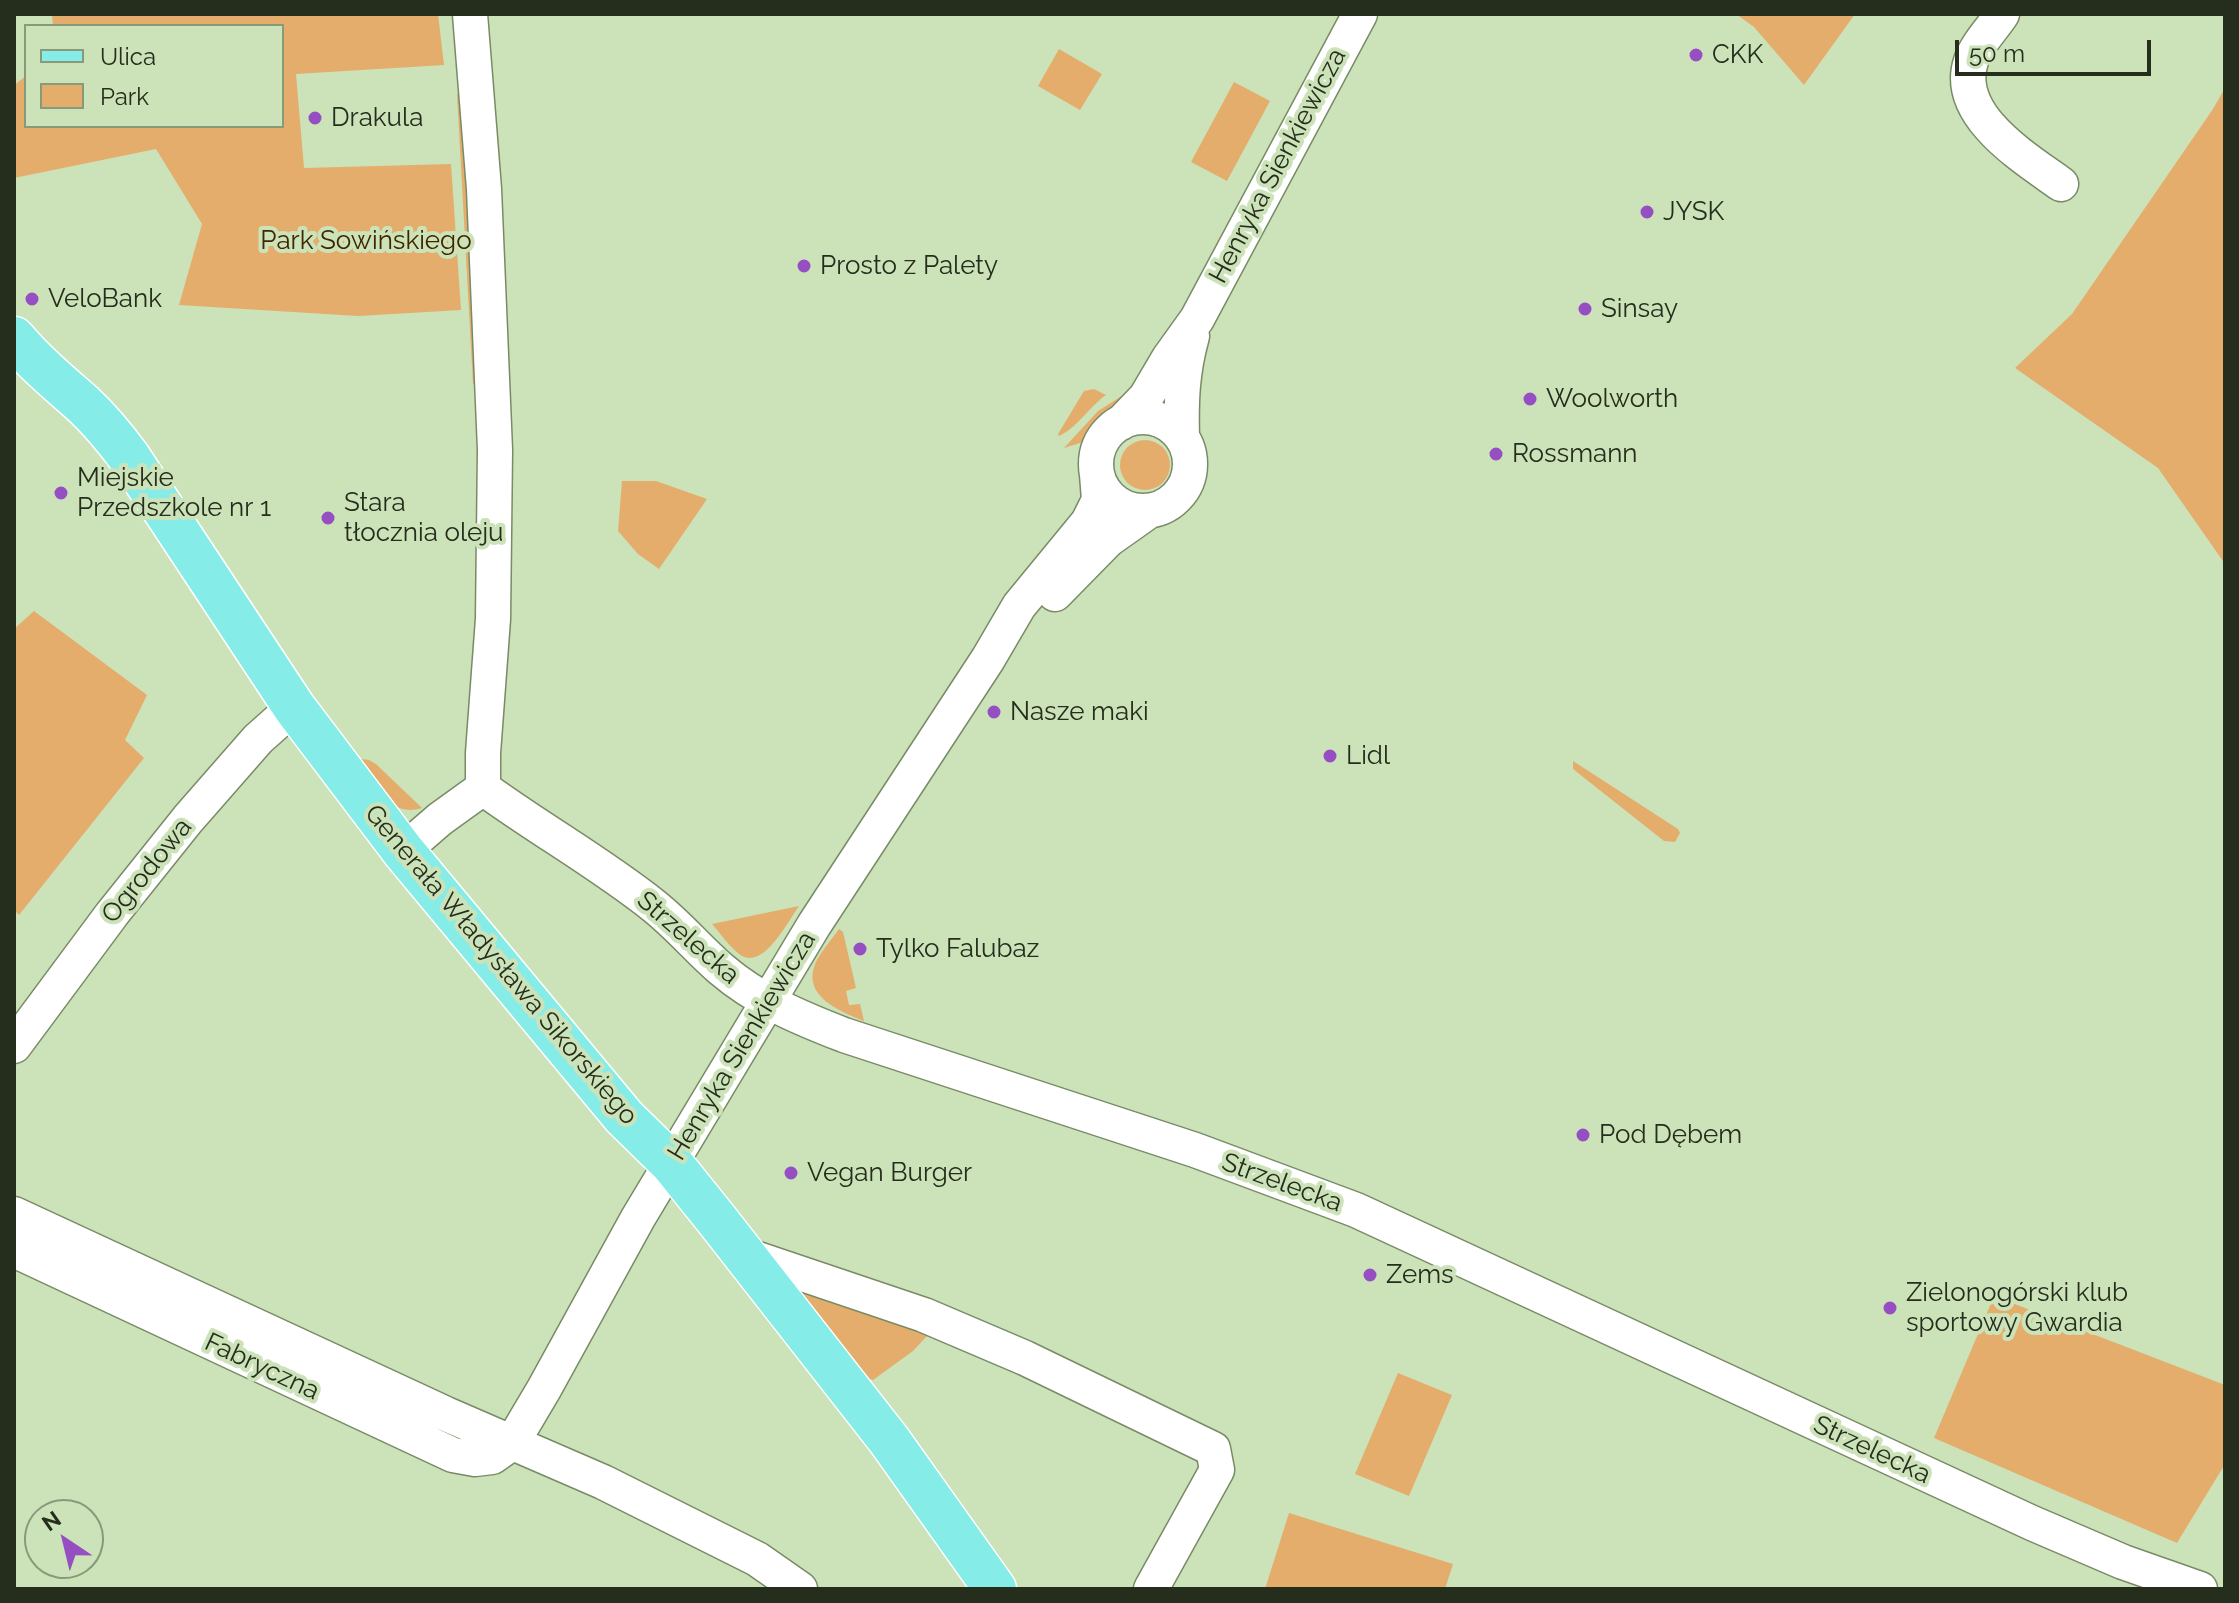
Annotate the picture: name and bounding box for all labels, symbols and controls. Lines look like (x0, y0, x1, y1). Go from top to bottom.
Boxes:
legend (24, 24, 284, 128)
scale bar (1959, 24, 2155, 74)
place label: CKK (1712, 39, 1763, 71)
text: 50 m (1969, 39, 2025, 68)
text: Ulica (100, 42, 156, 71)
street label: Henryka Sienkiewicza (1203, 43, 1353, 289)
marker: CKK (1687, 46, 1705, 64)
text: Park (100, 82, 149, 111)
place label: Drakula (331, 102, 423, 134)
marker: Drakula (306, 109, 324, 127)
place label: JYSK (1663, 196, 1724, 228)
marker: JYSK (1638, 203, 1656, 221)
park label: Park Sowińskiego (260, 225, 472, 257)
place label: Prosto z Palety (820, 250, 998, 282)
marker: Prosto z Palety (795, 257, 813, 275)
place label: VeloBank (48, 283, 162, 315)
marker: VeloBank (23, 290, 41, 308)
place label: Sinsay (1601, 293, 1678, 325)
marker: Sinsay (1576, 300, 1594, 318)
place label: Woolworth (1546, 383, 1678, 415)
marker: Woolworth (1521, 390, 1539, 408)
place label: Rossmann (1512, 438, 1638, 470)
marker: Rossmann (1487, 445, 1505, 463)
place label: Miejskie Przedszkole nr 1 (77, 462, 271, 524)
marker: Miejskie Przedszkole nr 1 (52, 484, 70, 502)
place label: Stara tłocznia oleju (344, 487, 504, 548)
marker: Stara tłocznia oleju (319, 509, 337, 527)
place label: Nasze maki (1010, 696, 1149, 728)
marker: Nasze maki (985, 703, 1003, 721)
place label: Lidl (1346, 740, 1390, 772)
marker: Lidl (1321, 747, 1339, 765)
street label: Generała Władysława Sikorskiego (358, 799, 644, 1131)
street label: Ogrodowa (95, 812, 199, 930)
street label: Strzelecka (630, 885, 746, 991)
street label: Henryka Sienkiewicza (661, 926, 823, 1166)
place label: Tylko Falubaz (876, 933, 1039, 965)
marker: Tylko Falubaz (851, 940, 869, 958)
place label: Pod Dębem (1599, 1119, 1742, 1151)
marker: Pod Dębem (1574, 1126, 1592, 1144)
street label: Strzelecka (1218, 1147, 1346, 1219)
place label: Vegan Burger (807, 1157, 972, 1189)
marker: Vegan Burger (782, 1164, 800, 1182)
place label: Zems (1386, 1259, 1454, 1291)
marker: Zems (1361, 1266, 1379, 1284)
place label: Zielonogórski klub sportowy Gwardia (1906, 1277, 2128, 1338)
marker: Zielonogórski klub sportowy Gwardia (1881, 1299, 1899, 1317)
street label: Fabryczna (200, 1327, 324, 1407)
street label: Strzelecka (1808, 1409, 1936, 1491)
north arrow (24, 1499, 104, 1579)
text: N (37, 1506, 66, 1536)

